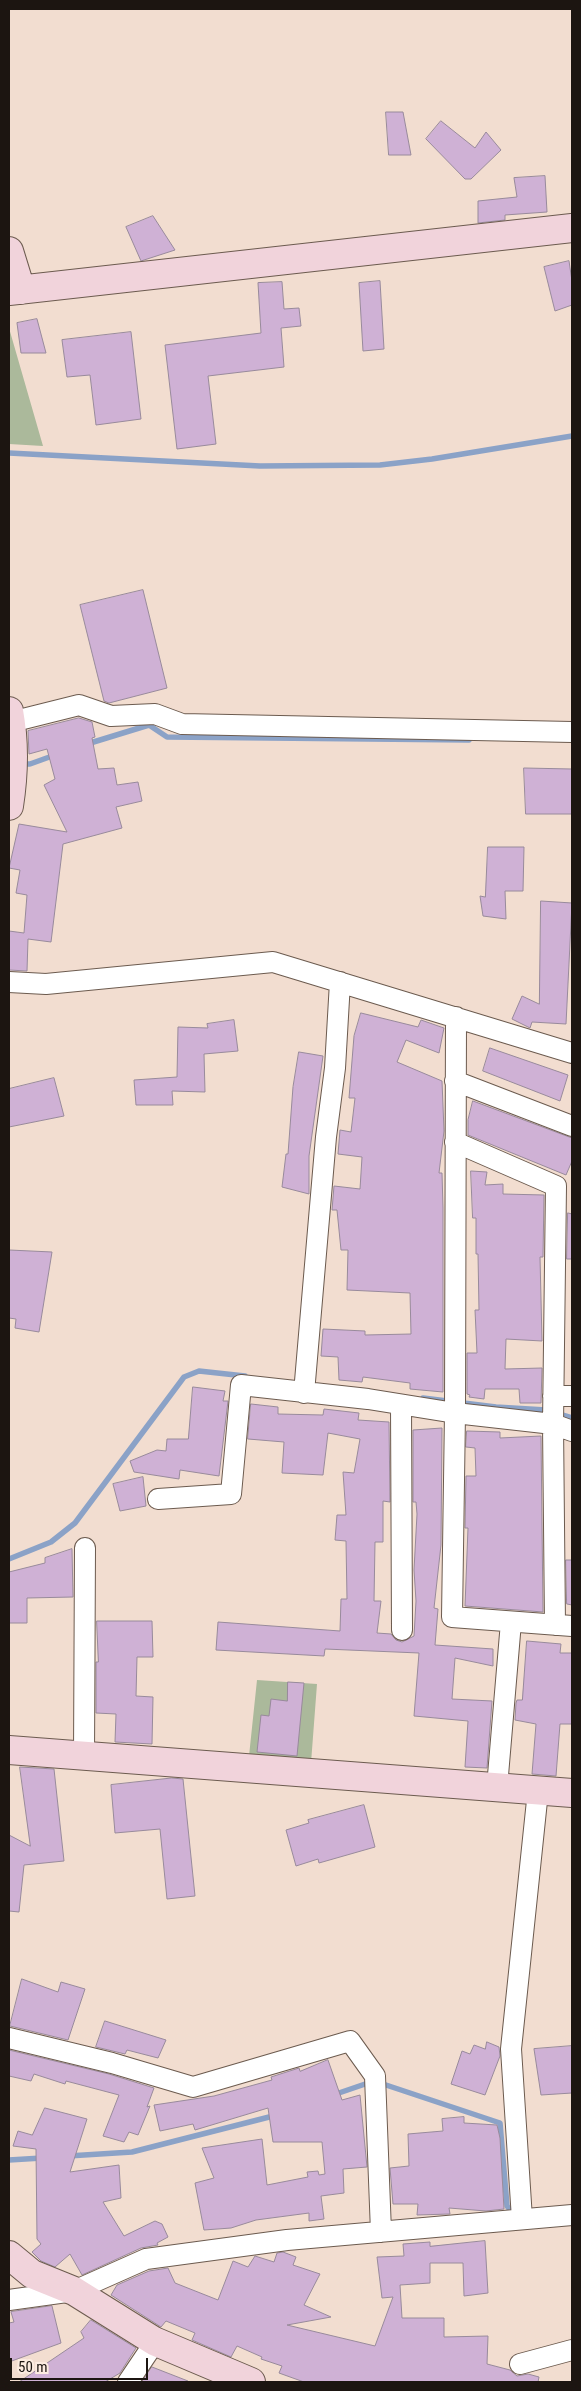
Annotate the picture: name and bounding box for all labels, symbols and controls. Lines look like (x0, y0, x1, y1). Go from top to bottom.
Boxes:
scale bar (12, 2348, 150, 2380)
text: 50 m (18, 2358, 48, 2376)

